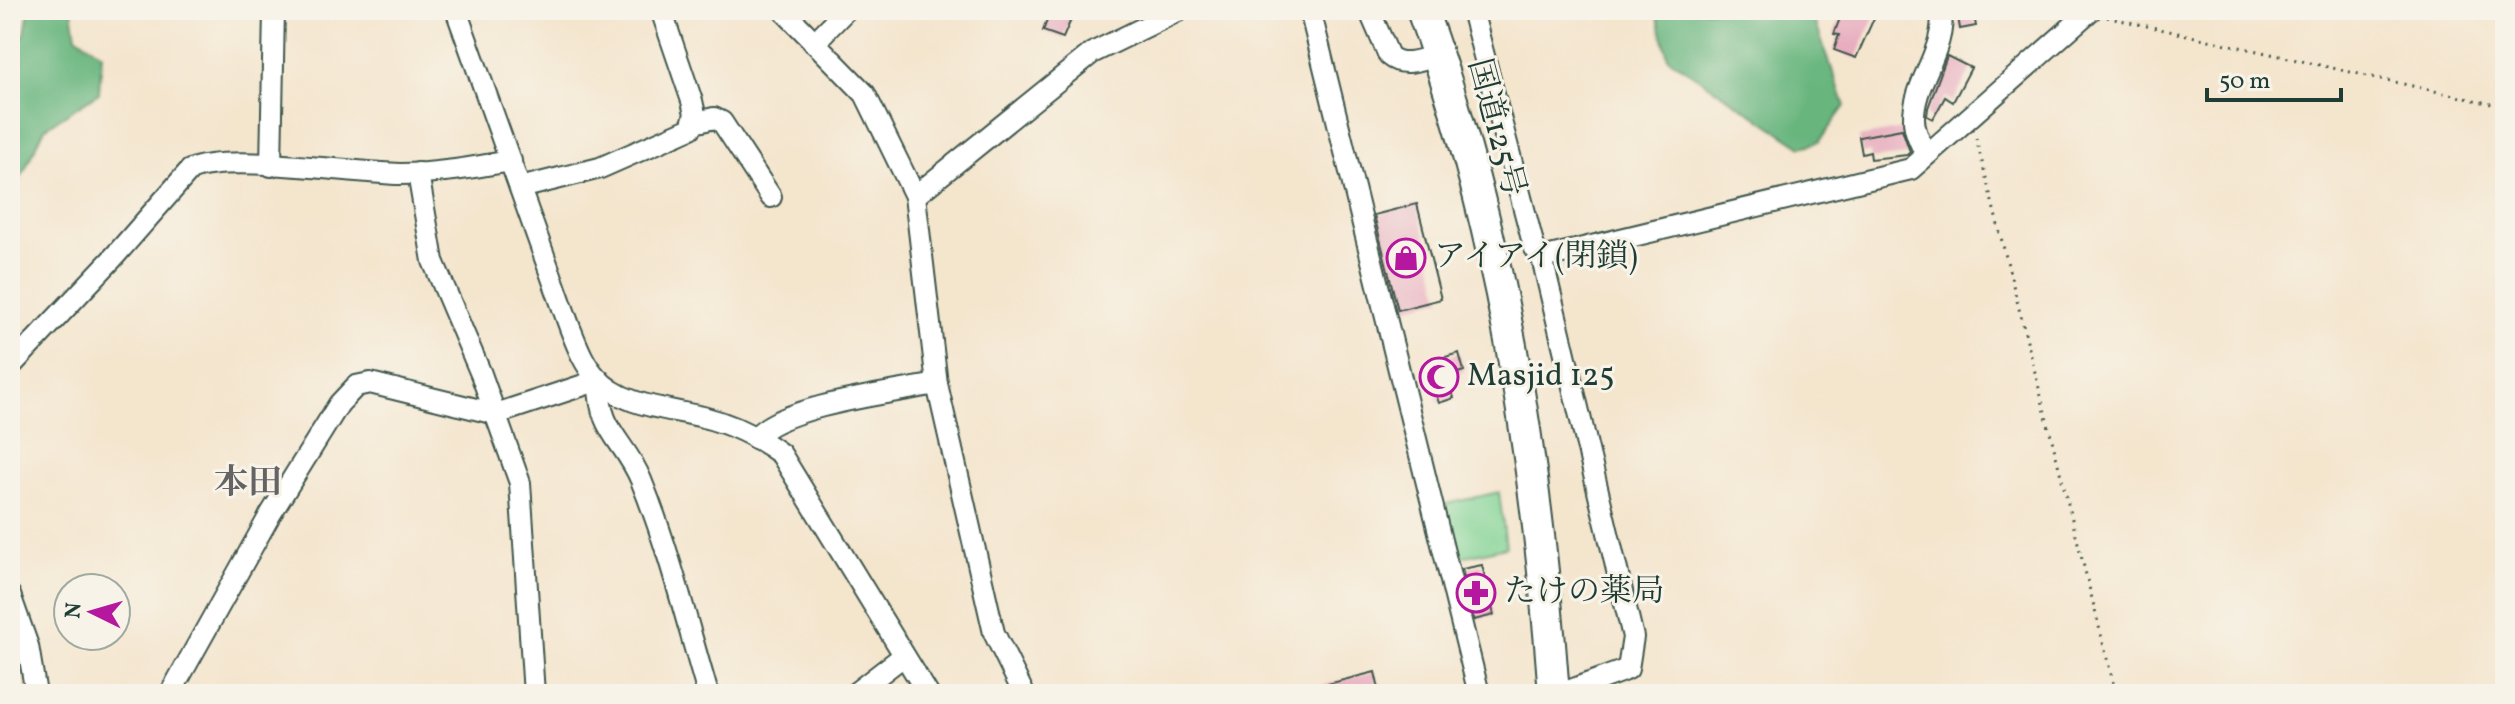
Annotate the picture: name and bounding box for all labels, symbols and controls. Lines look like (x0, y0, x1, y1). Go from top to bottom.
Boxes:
scale bar (2207, 52, 2341, 102)
street label: 国道125号 (1456, 54, 1534, 202)
text: 50 m (2219, 65, 2271, 99)
place label: アイアイ(閉鎖) (1434, 236, 1638, 280)
shop icon: アイアイ(閉鎖) (1385, 237, 1427, 279)
place label: Masjid 125 (1467, 355, 1615, 399)
mosque icon: Masjid 125 (1418, 356, 1460, 398)
district label: 本田 (214, 461, 282, 508)
place label: たけの薬局 (1504, 571, 1664, 615)
north arrow (52, 572, 132, 652)
pharmacy icon: たけの薬局 (1455, 572, 1497, 614)
text: N (58, 601, 91, 620)

